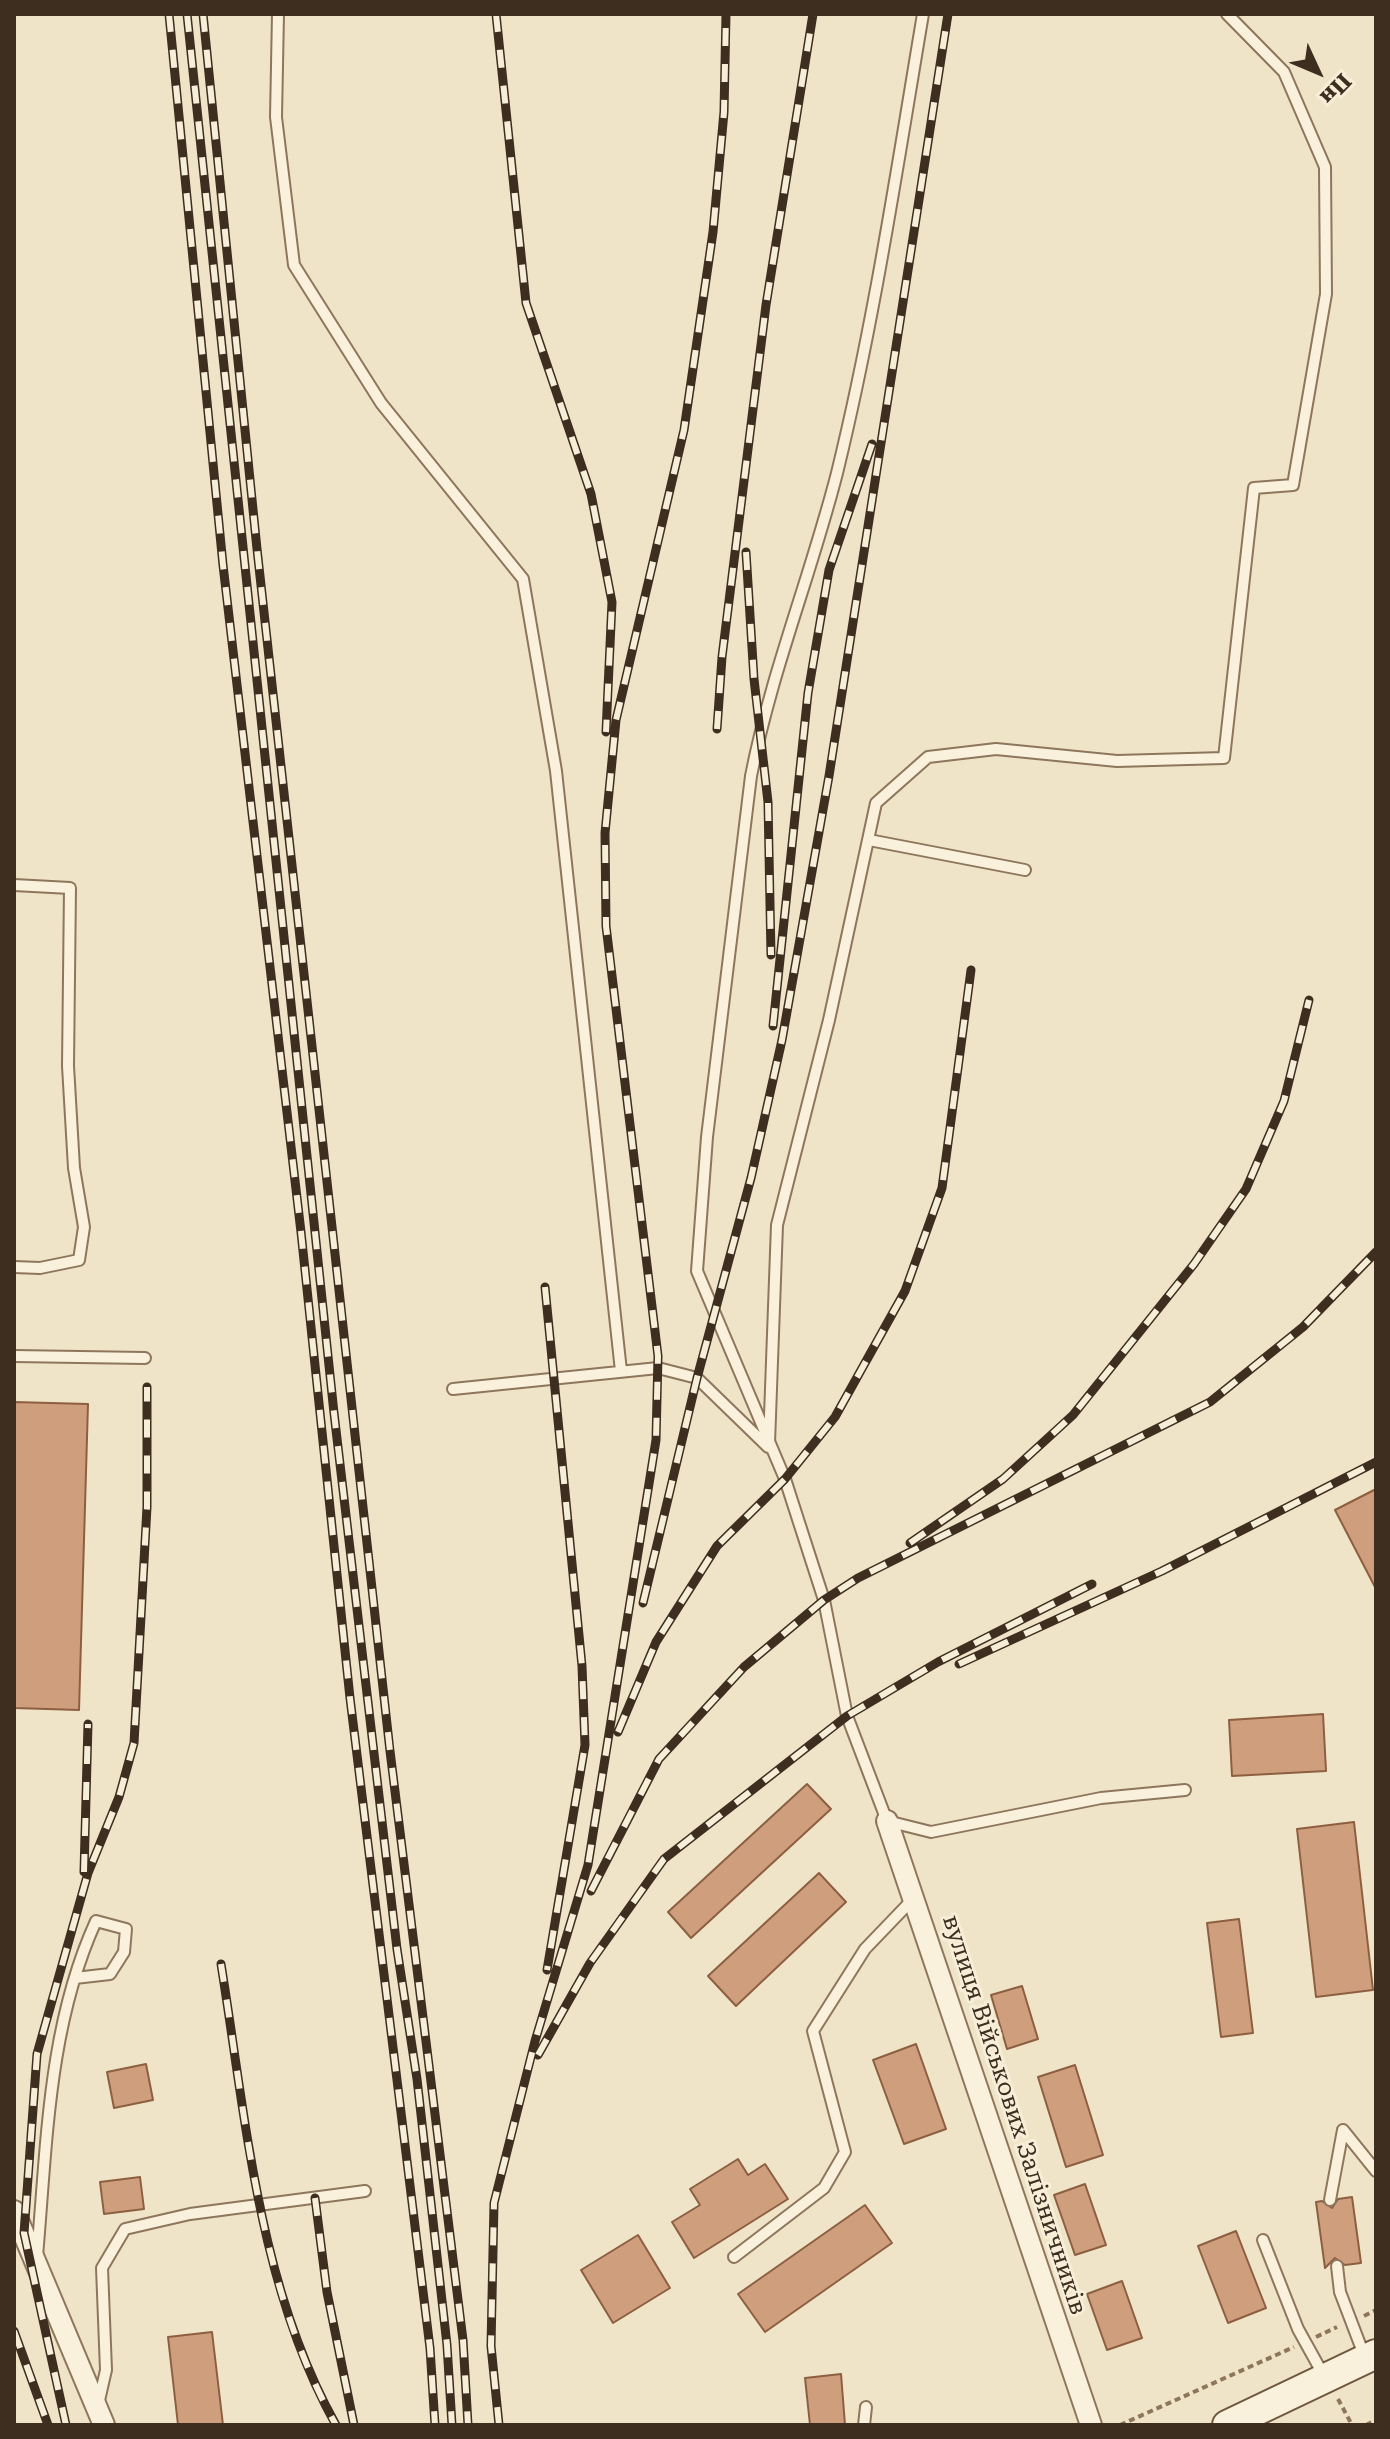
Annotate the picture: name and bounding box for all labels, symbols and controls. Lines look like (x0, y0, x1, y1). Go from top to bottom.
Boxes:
north arrow (1278, 32, 1358, 112)
text: Пн (1315, 69, 1356, 110)
street label: вулиця Військових Залізничників (936, 1912, 1092, 2318)

